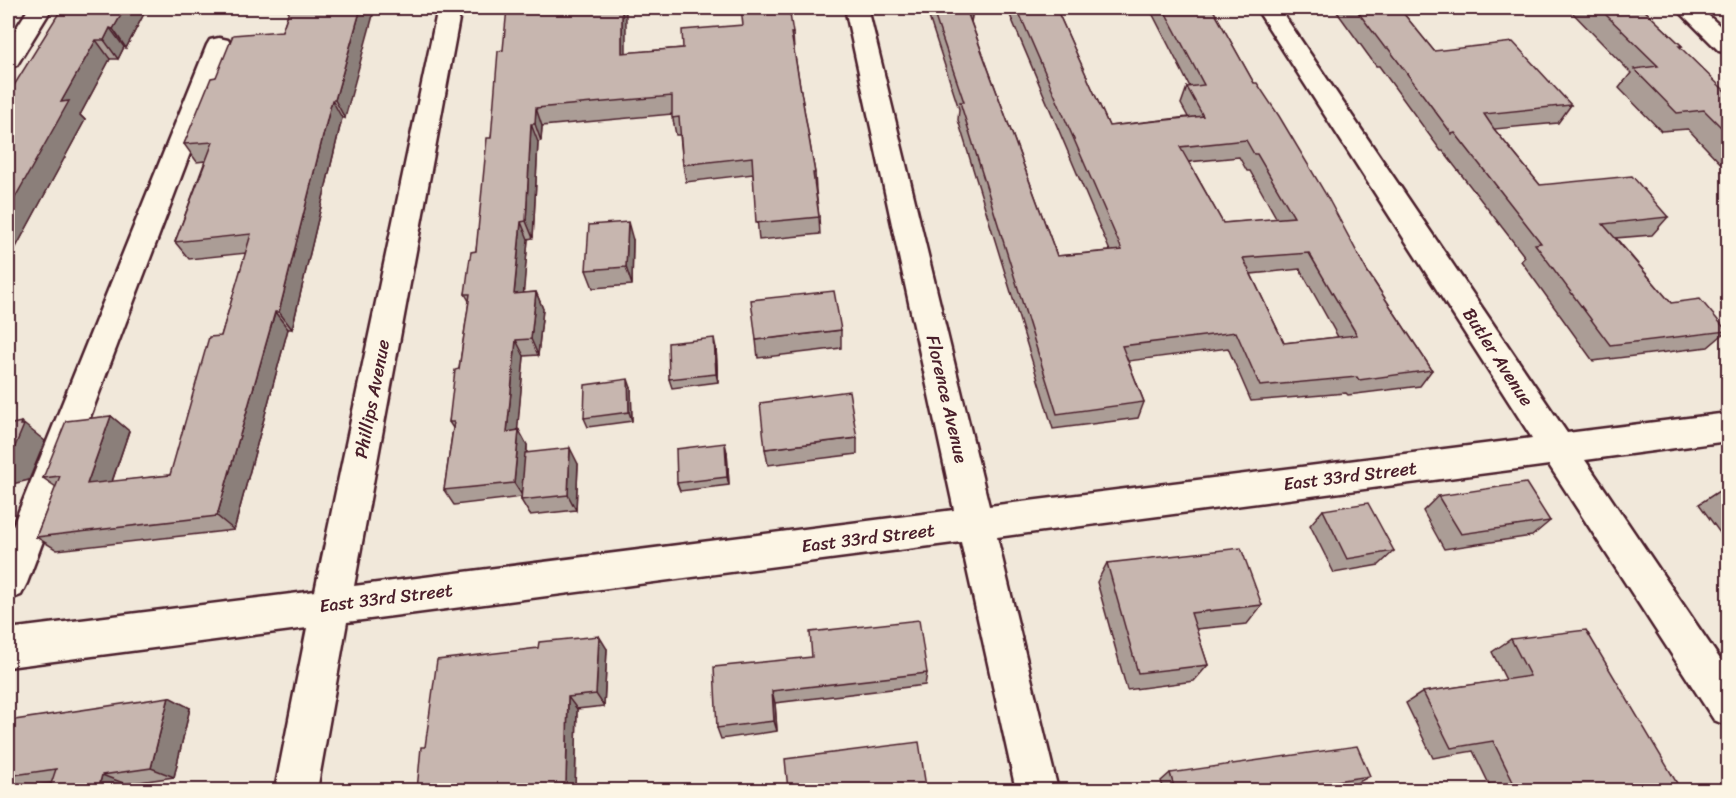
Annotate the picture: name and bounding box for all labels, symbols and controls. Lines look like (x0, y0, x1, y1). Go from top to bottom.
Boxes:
street label: Butler Avenue (1454, 301, 1542, 413)
street label: Florence Avenue (917, 332, 977, 466)
street label: Phillips Avenue (345, 337, 399, 461)
street label: East 33rd Street (1282, 452, 1419, 500)
street label: East 33rd Street (800, 514, 937, 562)
street label: East 33rd Street (318, 574, 455, 622)

